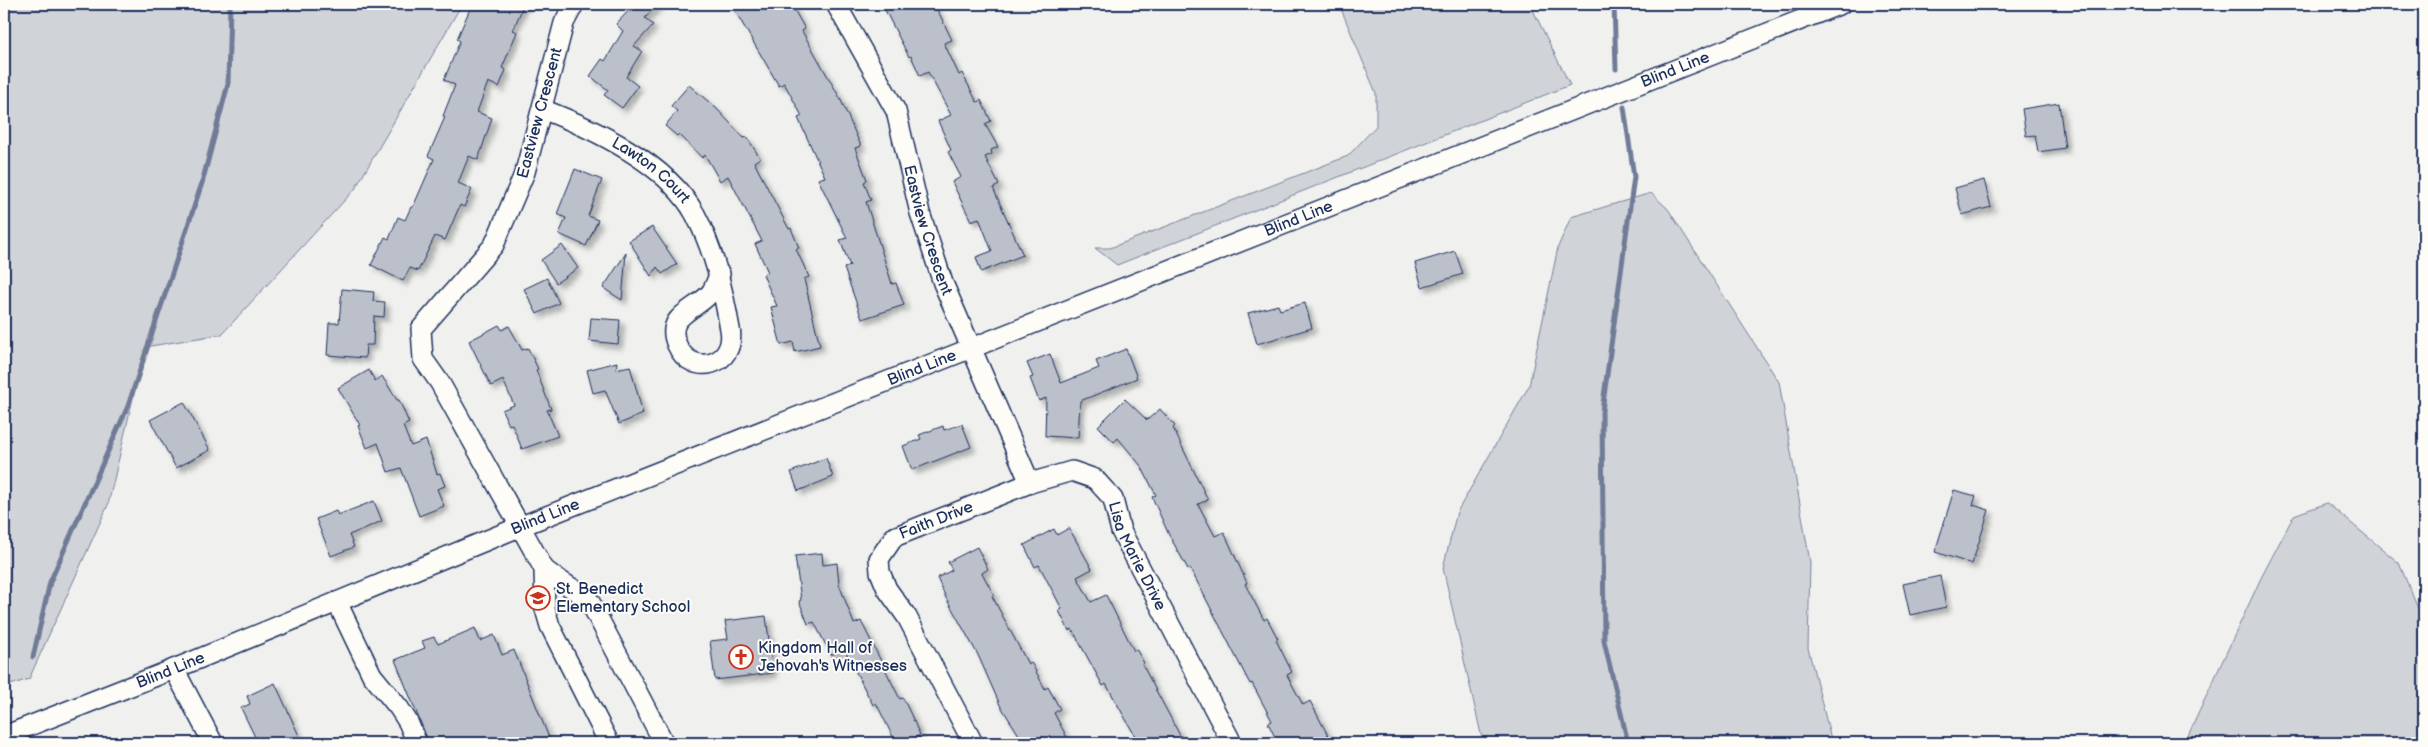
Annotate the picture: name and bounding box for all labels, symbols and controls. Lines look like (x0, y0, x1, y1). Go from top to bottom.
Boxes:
street label: Eastview Crescent (513, 45, 567, 180)
street label: Blind Line (1638, 47, 1713, 92)
street label: Lawton Court (608, 133, 694, 207)
street label: Eastview Crescent (900, 163, 957, 298)
street label: Blind Line (1261, 196, 1336, 241)
street label: Blind Line (885, 345, 959, 390)
street label: Blind Line (508, 494, 583, 539)
street label: Faith Drive (897, 497, 976, 543)
street label: Lisa Marie Drive (1105, 500, 1171, 614)
place label: St. Benedict Elementary School (556, 580, 690, 617)
school or university icon: St. Benedict Elementary School (525, 585, 551, 611)
place label: Kingdom Hall of Jehovah's Witnesses (758, 639, 907, 676)
church icon: Kingdom Hall of Jehovah's Witnesses (728, 644, 754, 670)
street label: Blind Line (133, 648, 208, 692)

